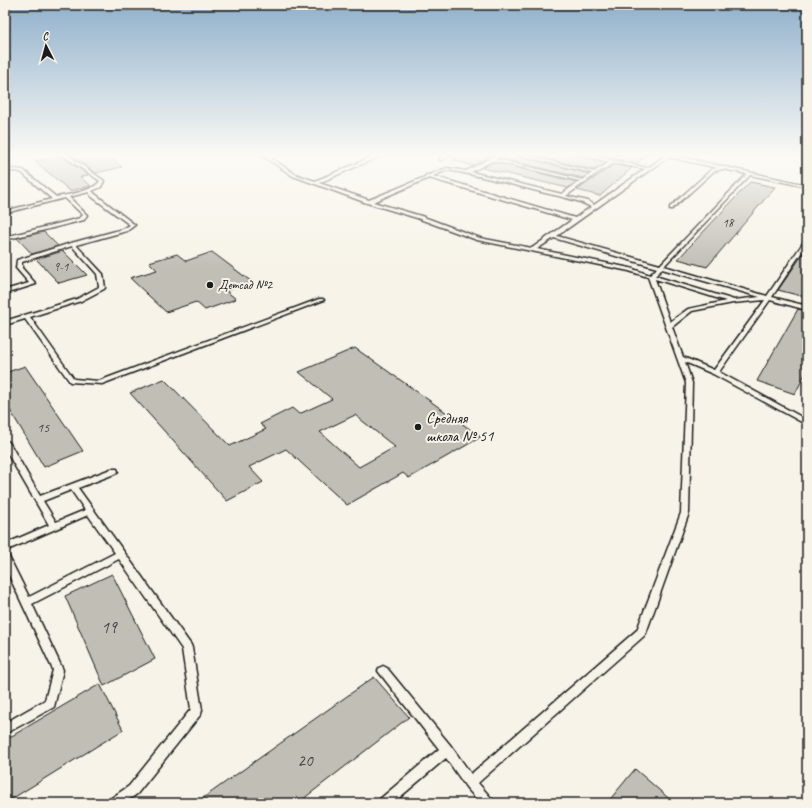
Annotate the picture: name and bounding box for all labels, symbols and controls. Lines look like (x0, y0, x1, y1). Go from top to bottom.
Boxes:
north arrow (26, 26, 66, 66)
text: С (42, 29, 50, 43)
house number: 18 (723, 215, 735, 231)
house number: 9-1 (54, 259, 69, 275)
place label: Детсад №2 (218, 277, 273, 293)
marker: Детсад №2 (205, 280, 215, 290)
place label: Средняя школа № 51 (426, 408, 494, 446)
house number: 15 (37, 419, 50, 436)
marker: Средняя школа № 51 (413, 422, 423, 432)
house number: 19 (101, 617, 118, 638)
house number: 20 (297, 750, 314, 771)

